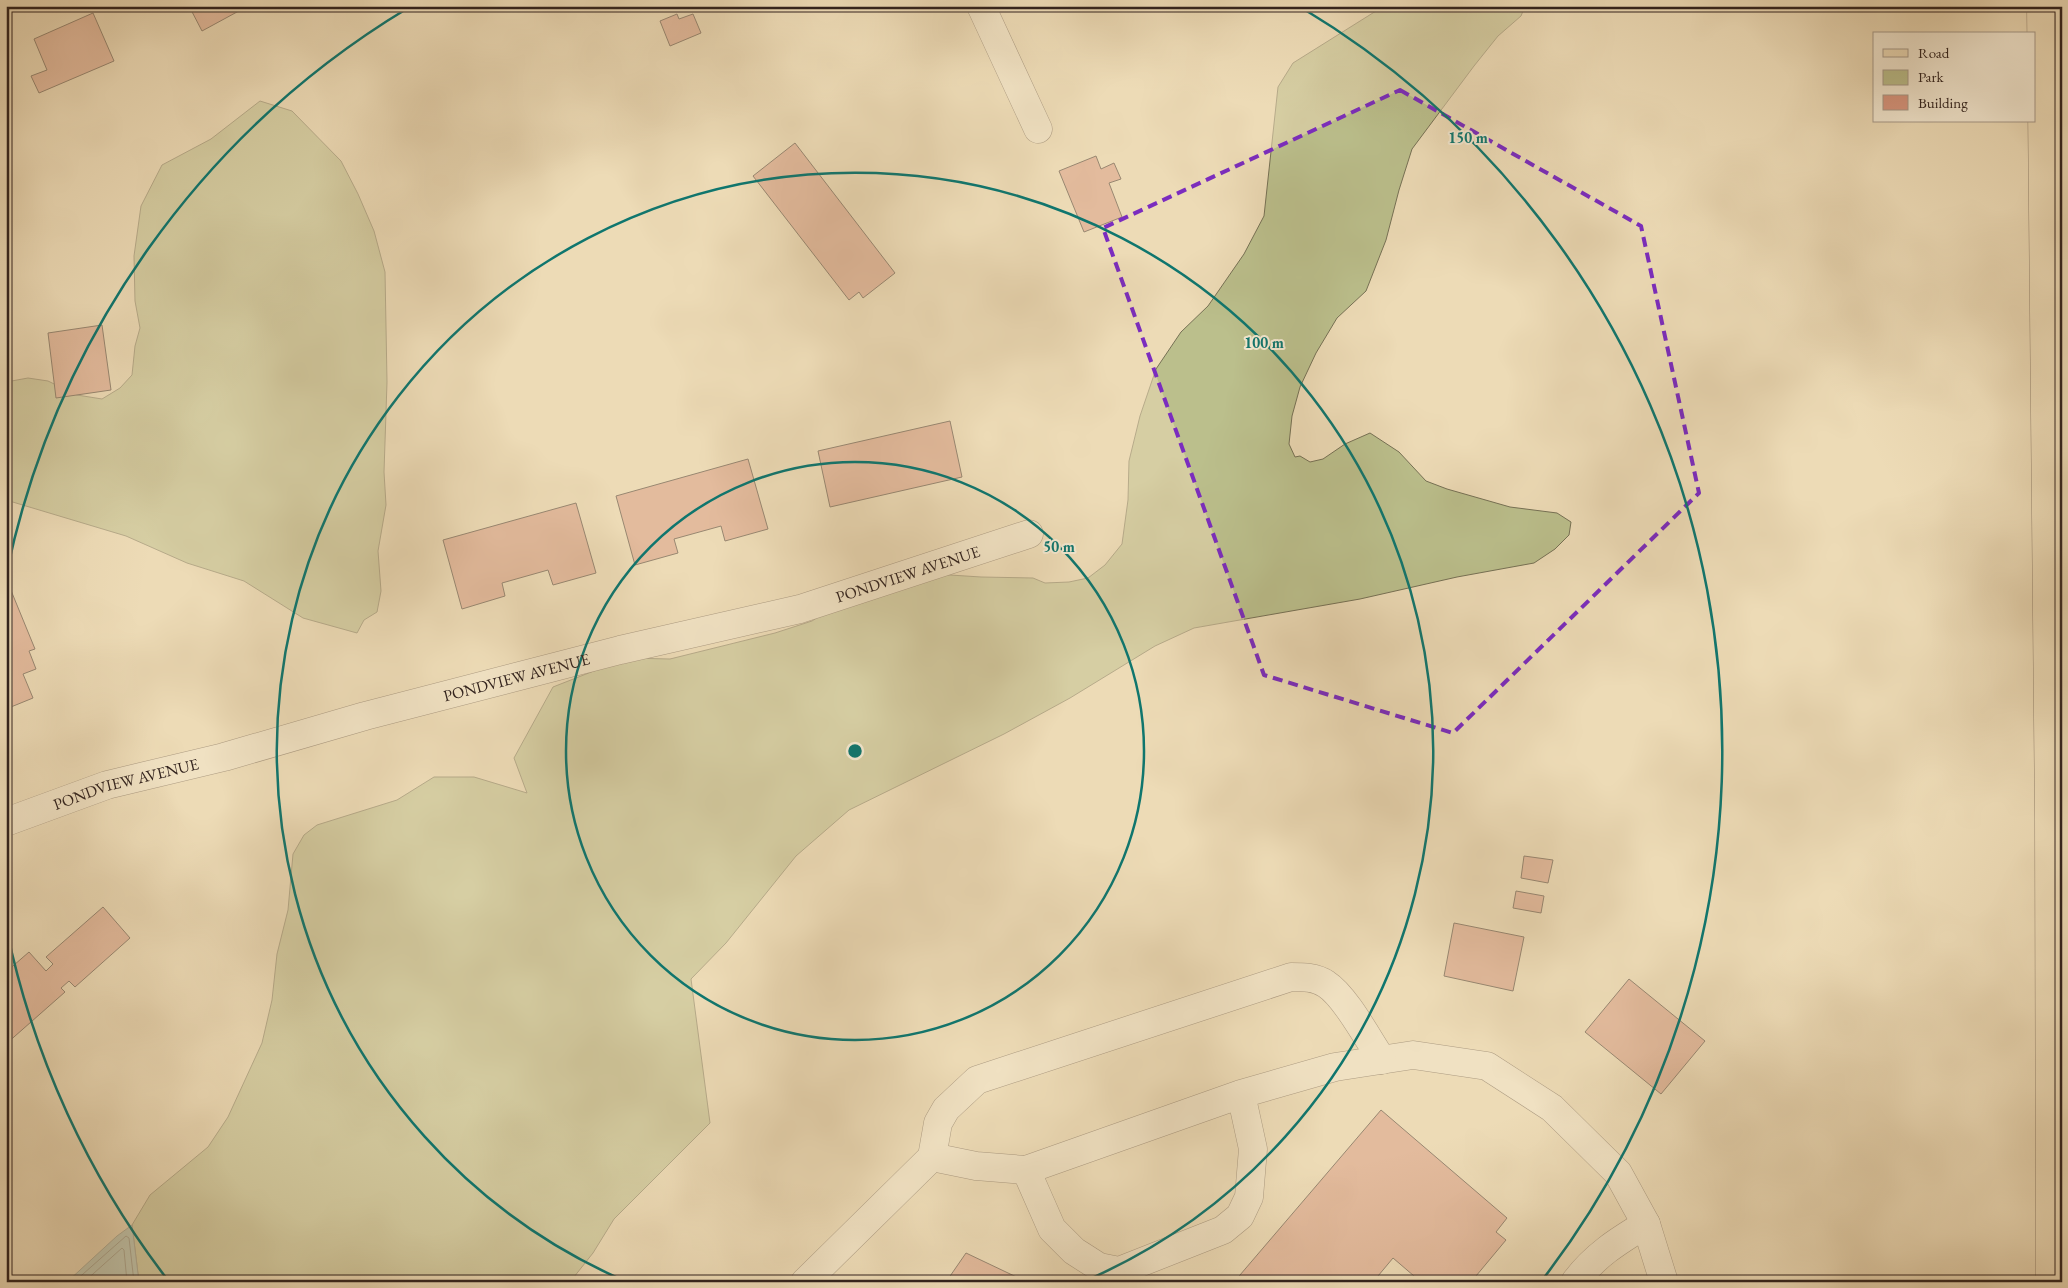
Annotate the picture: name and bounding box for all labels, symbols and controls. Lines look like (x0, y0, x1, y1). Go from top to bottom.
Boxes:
legend (1873, 32, 2036, 122)
text: Road (1918, 43, 1950, 62)
text: Park (1918, 67, 1945, 86)
text: Building (1918, 93, 1968, 112)
text: 150 m (1448, 128, 1488, 147)
text: 100 m (1244, 333, 1284, 352)
text: 50 m (1043, 537, 1075, 556)
street label: PONDVIEW AVENUE (833, 540, 982, 607)
street label: PONDVIEW AVENUE (441, 648, 592, 706)
centre of rings (846, 742, 864, 760)
street label: PONDVIEW AVENUE (50, 753, 201, 814)

